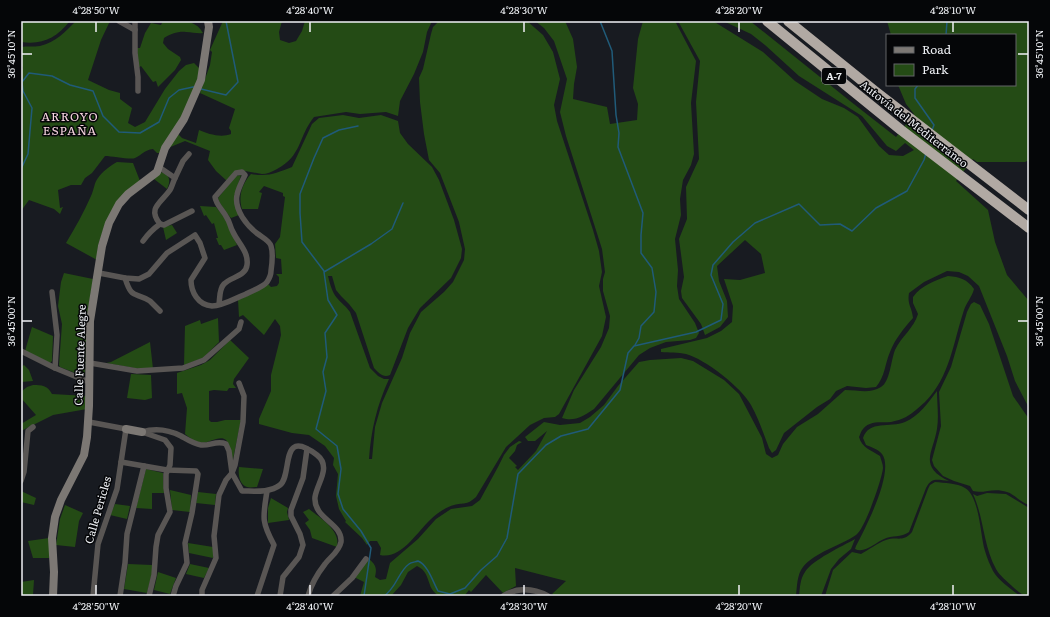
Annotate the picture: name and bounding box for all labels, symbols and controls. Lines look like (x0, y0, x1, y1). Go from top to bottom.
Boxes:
text: 4°28'50"W (72, 2, 120, 17)
text: 4°28'40"W (286, 2, 334, 17)
text: 4°28'30"W (500, 2, 548, 17)
text: 4°28'20"W (715, 2, 763, 17)
text: 4°28'10"W (930, 2, 976, 17)
text: 36°45'10"N (3, 29, 18, 79)
text: 36°45'10"N (1031, 29, 1046, 79)
legend (886, 34, 1016, 86)
text: Road (922, 40, 952, 58)
text: Park (922, 60, 949, 78)
road number: A-7 (822, 68, 846, 84)
street label: Autovía del Mediterráneo (857, 76, 972, 171)
district label: ARROYO ESPAÑA (41, 107, 99, 139)
text: 36°45'00"N (3, 296, 18, 346)
text: 36°45'00"N (1031, 296, 1046, 346)
street label: Calle Fuente Alegre (69, 304, 89, 406)
street label: Calle Pericles (80, 474, 114, 545)
text: 4°28'50"W (72, 598, 120, 613)
text: 4°28'40"W (286, 598, 334, 613)
text: 4°28'30"W (500, 598, 548, 613)
text: 4°28'20"W (715, 598, 763, 613)
text: 4°28'10"W (930, 598, 976, 613)

